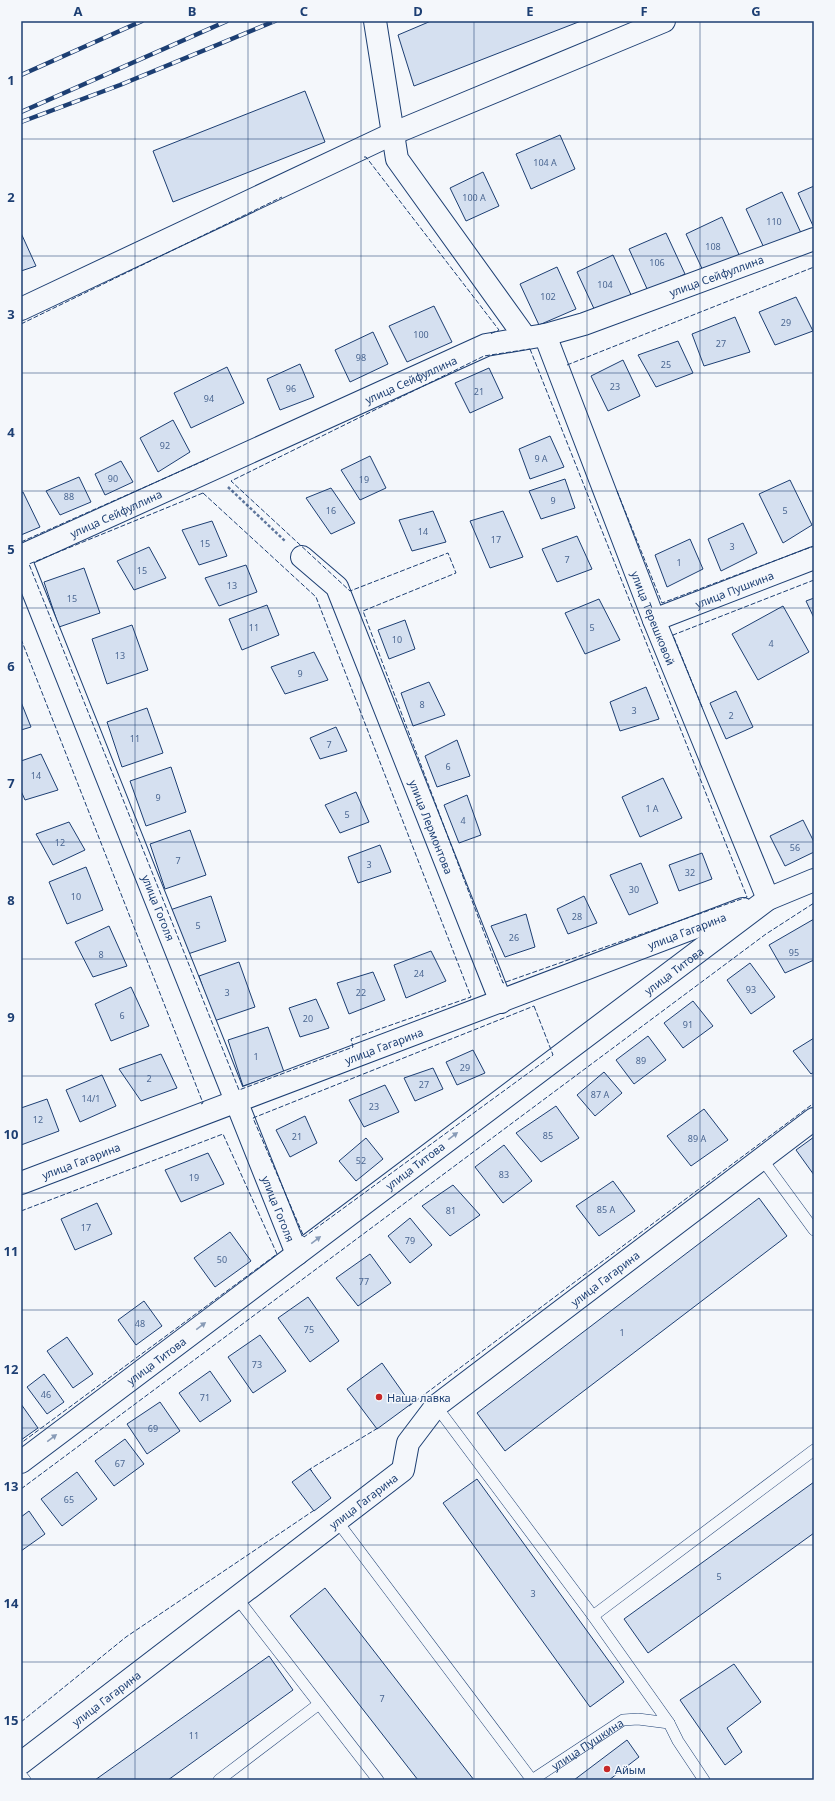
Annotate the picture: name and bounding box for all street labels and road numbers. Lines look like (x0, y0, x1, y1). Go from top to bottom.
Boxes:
street label: улица Сейфуллина (667, 251, 766, 299)
street label: улица Сейфуллина (362, 352, 459, 407)
street label: улица Сейфуллина (67, 486, 164, 540)
street label: улица Пушкина (693, 567, 776, 611)
street label: улица Терешковой (628, 569, 679, 667)
street label: улица Лермонтова (406, 777, 457, 876)
street label: улица Гоголя (139, 872, 179, 943)
street label: улица Гагарина (645, 909, 728, 952)
street label: улица Титова (641, 943, 706, 998)
street label: улица Гагарина (342, 1024, 425, 1067)
street label: улица Титова (382, 1138, 447, 1193)
street label: улица Гагарина (39, 1139, 122, 1182)
street label: улица Гоголя (259, 1173, 299, 1244)
street label: улица Гагарина (567, 1247, 642, 1309)
street label: улица Титова (123, 1333, 189, 1388)
street label: улица Гагарина (326, 1470, 400, 1532)
street label: улица Гагарина (68, 1667, 143, 1729)
street label: улица Пушкина (548, 1715, 626, 1773)

